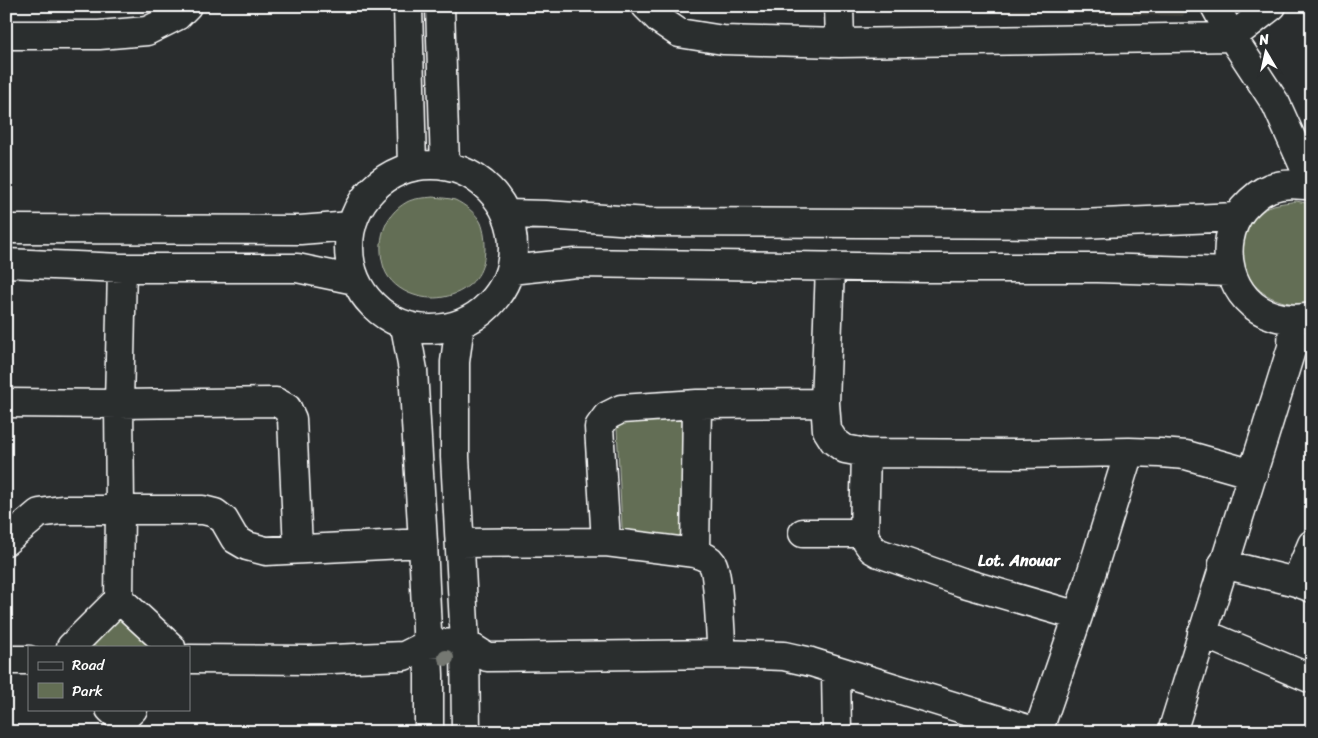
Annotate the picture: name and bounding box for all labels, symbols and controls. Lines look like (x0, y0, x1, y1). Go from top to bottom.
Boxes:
text: N (1256, 27, 1271, 53)
north arrow (1240, 28, 1290, 78)
district label: Lot. Anouar (978, 546, 1061, 575)
legend (28, 646, 190, 710)
text: Road (72, 652, 105, 678)
text: Park (72, 678, 103, 704)

